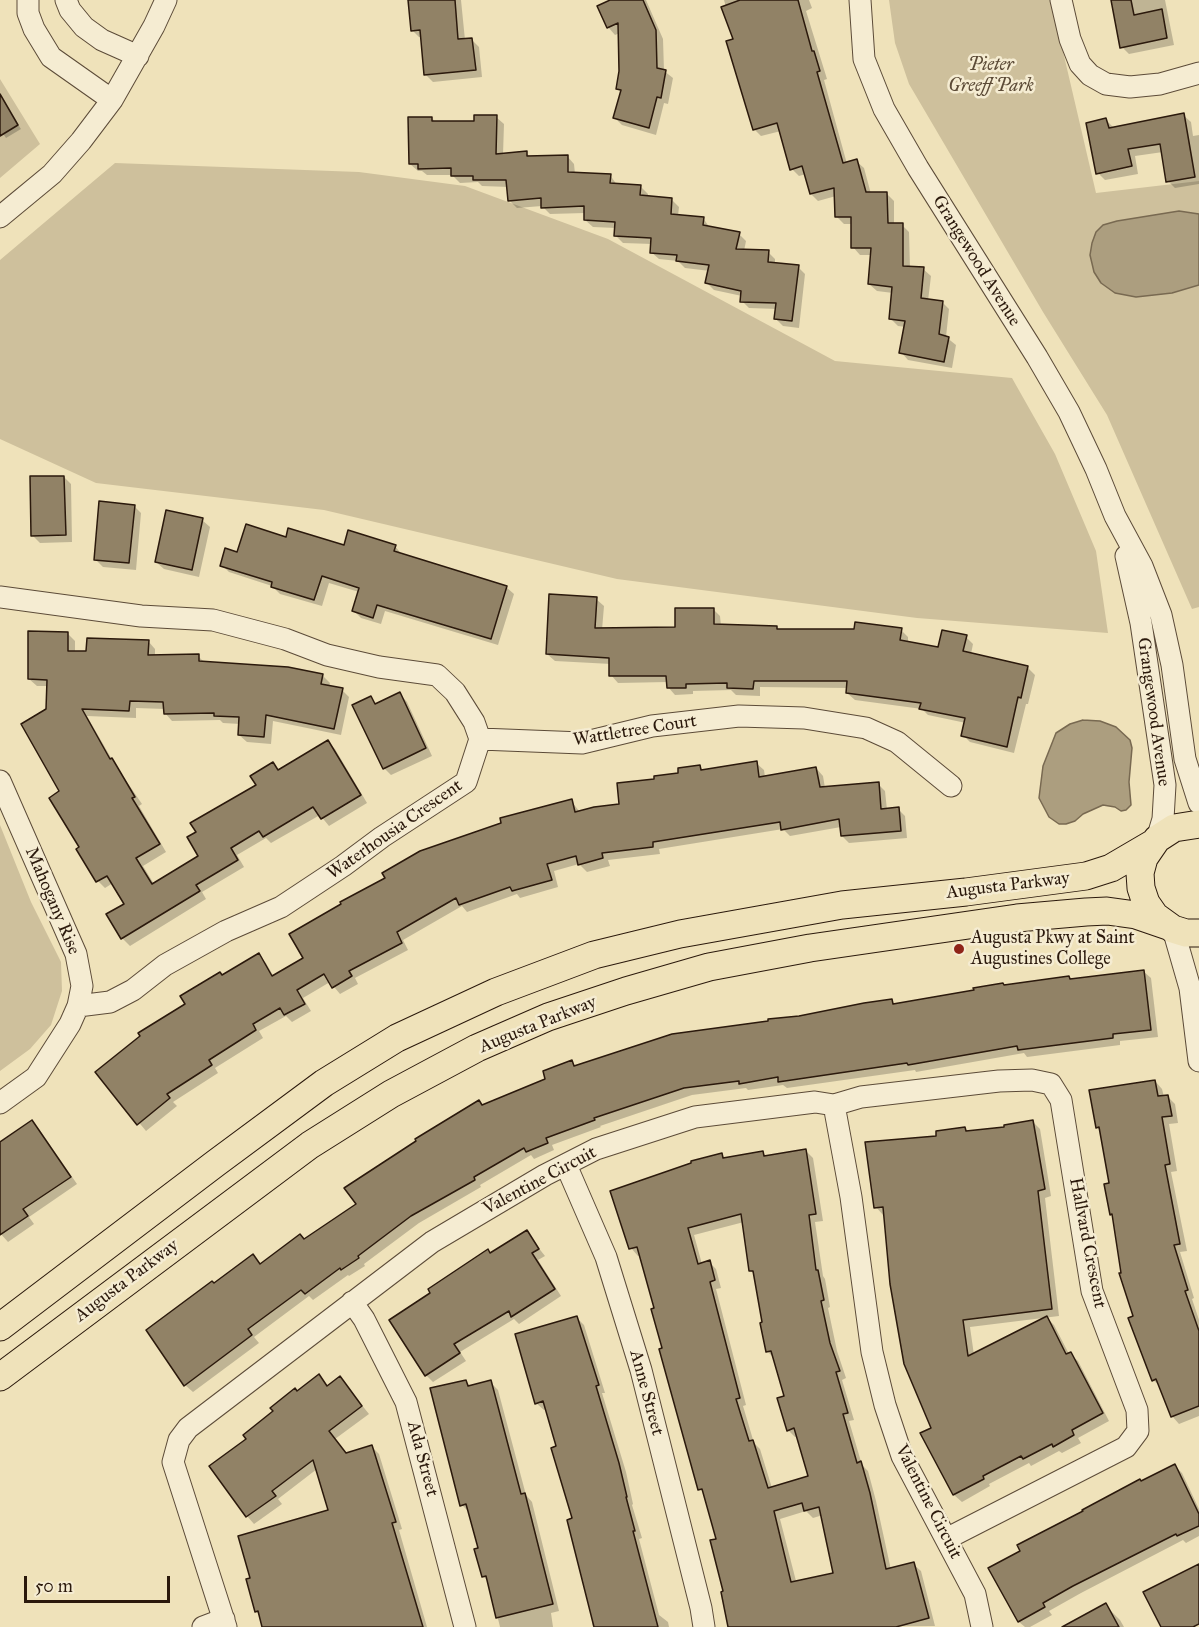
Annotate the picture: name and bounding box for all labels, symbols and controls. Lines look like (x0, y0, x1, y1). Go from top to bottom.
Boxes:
park label: Pieter Greeff Park (948, 55, 1034, 98)
street label: Grangewood Avenue (927, 192, 1025, 330)
street label: Grangewood Avenue (1132, 636, 1174, 788)
street label: Wattletree Court (572, 711, 698, 751)
street label: Waterhousia Crescent (323, 775, 467, 885)
street label: Mahogany Rise (20, 844, 84, 958)
street label: Augusta Parkway (945, 868, 1071, 904)
place label: Augusta Pkwy at Saint Augustines College (971, 928, 1135, 970)
marker: Augusta Pkwy at Saint Augustines College (952, 942, 966, 956)
street label: Augusta Parkway (476, 992, 600, 1058)
street label: Valentine Circuit (480, 1142, 600, 1220)
street label: Hallvard Crescent (1064, 1176, 1110, 1310)
street label: Augusta Parkway (71, 1235, 183, 1327)
street label: Anne Street (624, 1348, 668, 1438)
street label: Ada Street (402, 1419, 442, 1499)
street label: Valentine Circuit (890, 1441, 966, 1563)
scale bar (27, 1564, 172, 1602)
text: 50 m (35, 1575, 73, 1597)

